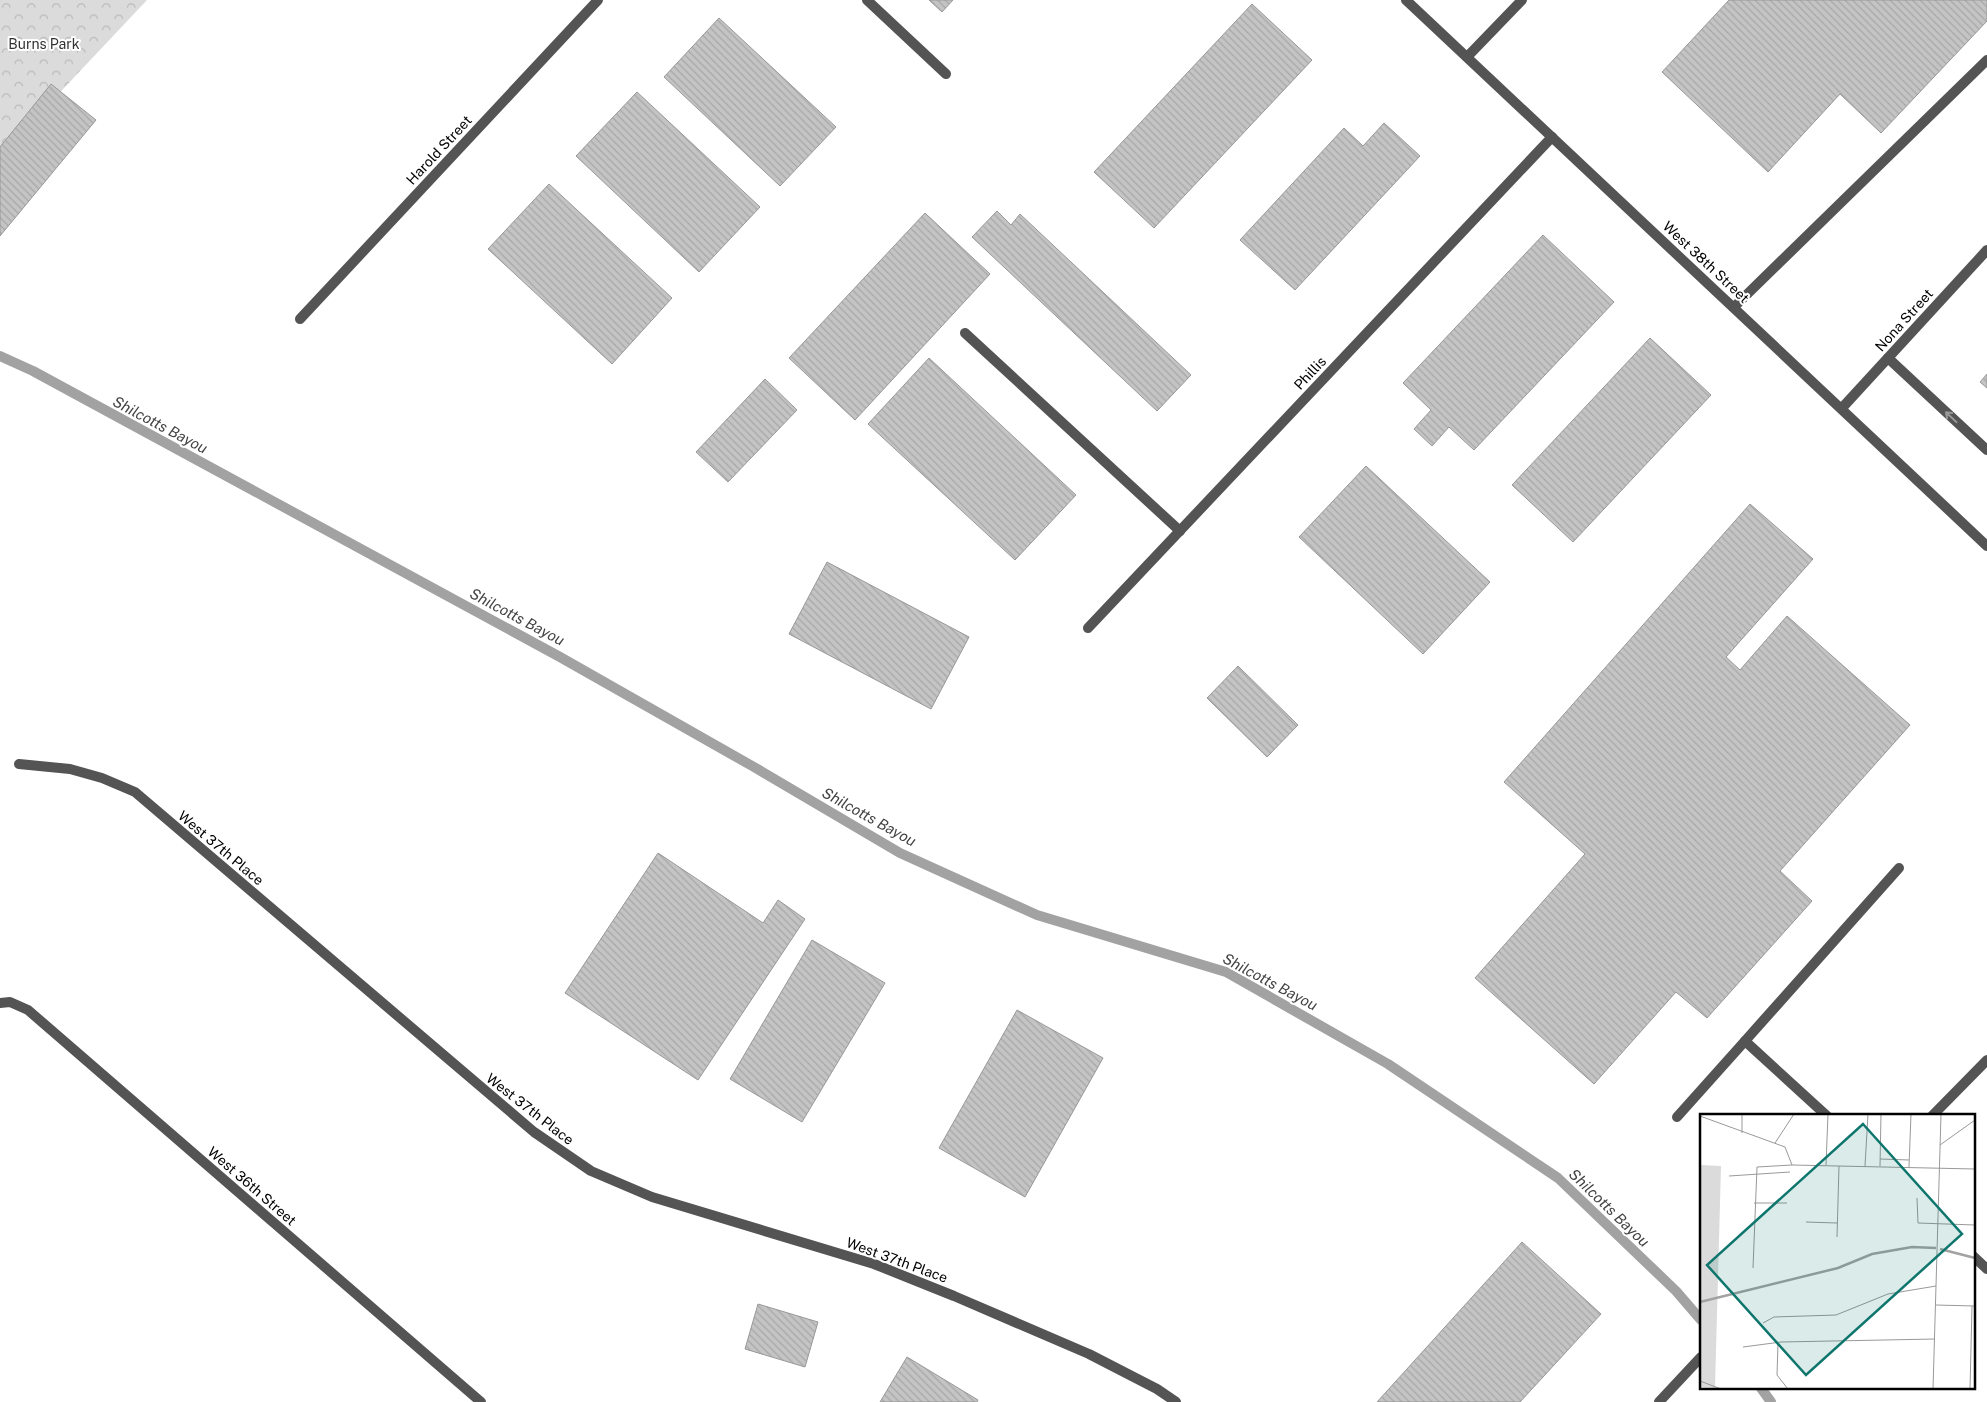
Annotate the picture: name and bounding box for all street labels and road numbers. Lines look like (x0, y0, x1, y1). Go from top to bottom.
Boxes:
street label: Harold Street (403, 112, 475, 188)
street label: West 38th Street (1660, 218, 1752, 306)
street label: Nona Street (1872, 285, 1936, 355)
street label: Phillis (1291, 353, 1329, 393)
street label: West 37th Place (175, 808, 267, 888)
street label: West 37th Place (483, 1070, 577, 1148)
street label: West 36th Street (205, 1143, 299, 1229)
street label: West 37th Place (844, 1234, 950, 1286)

